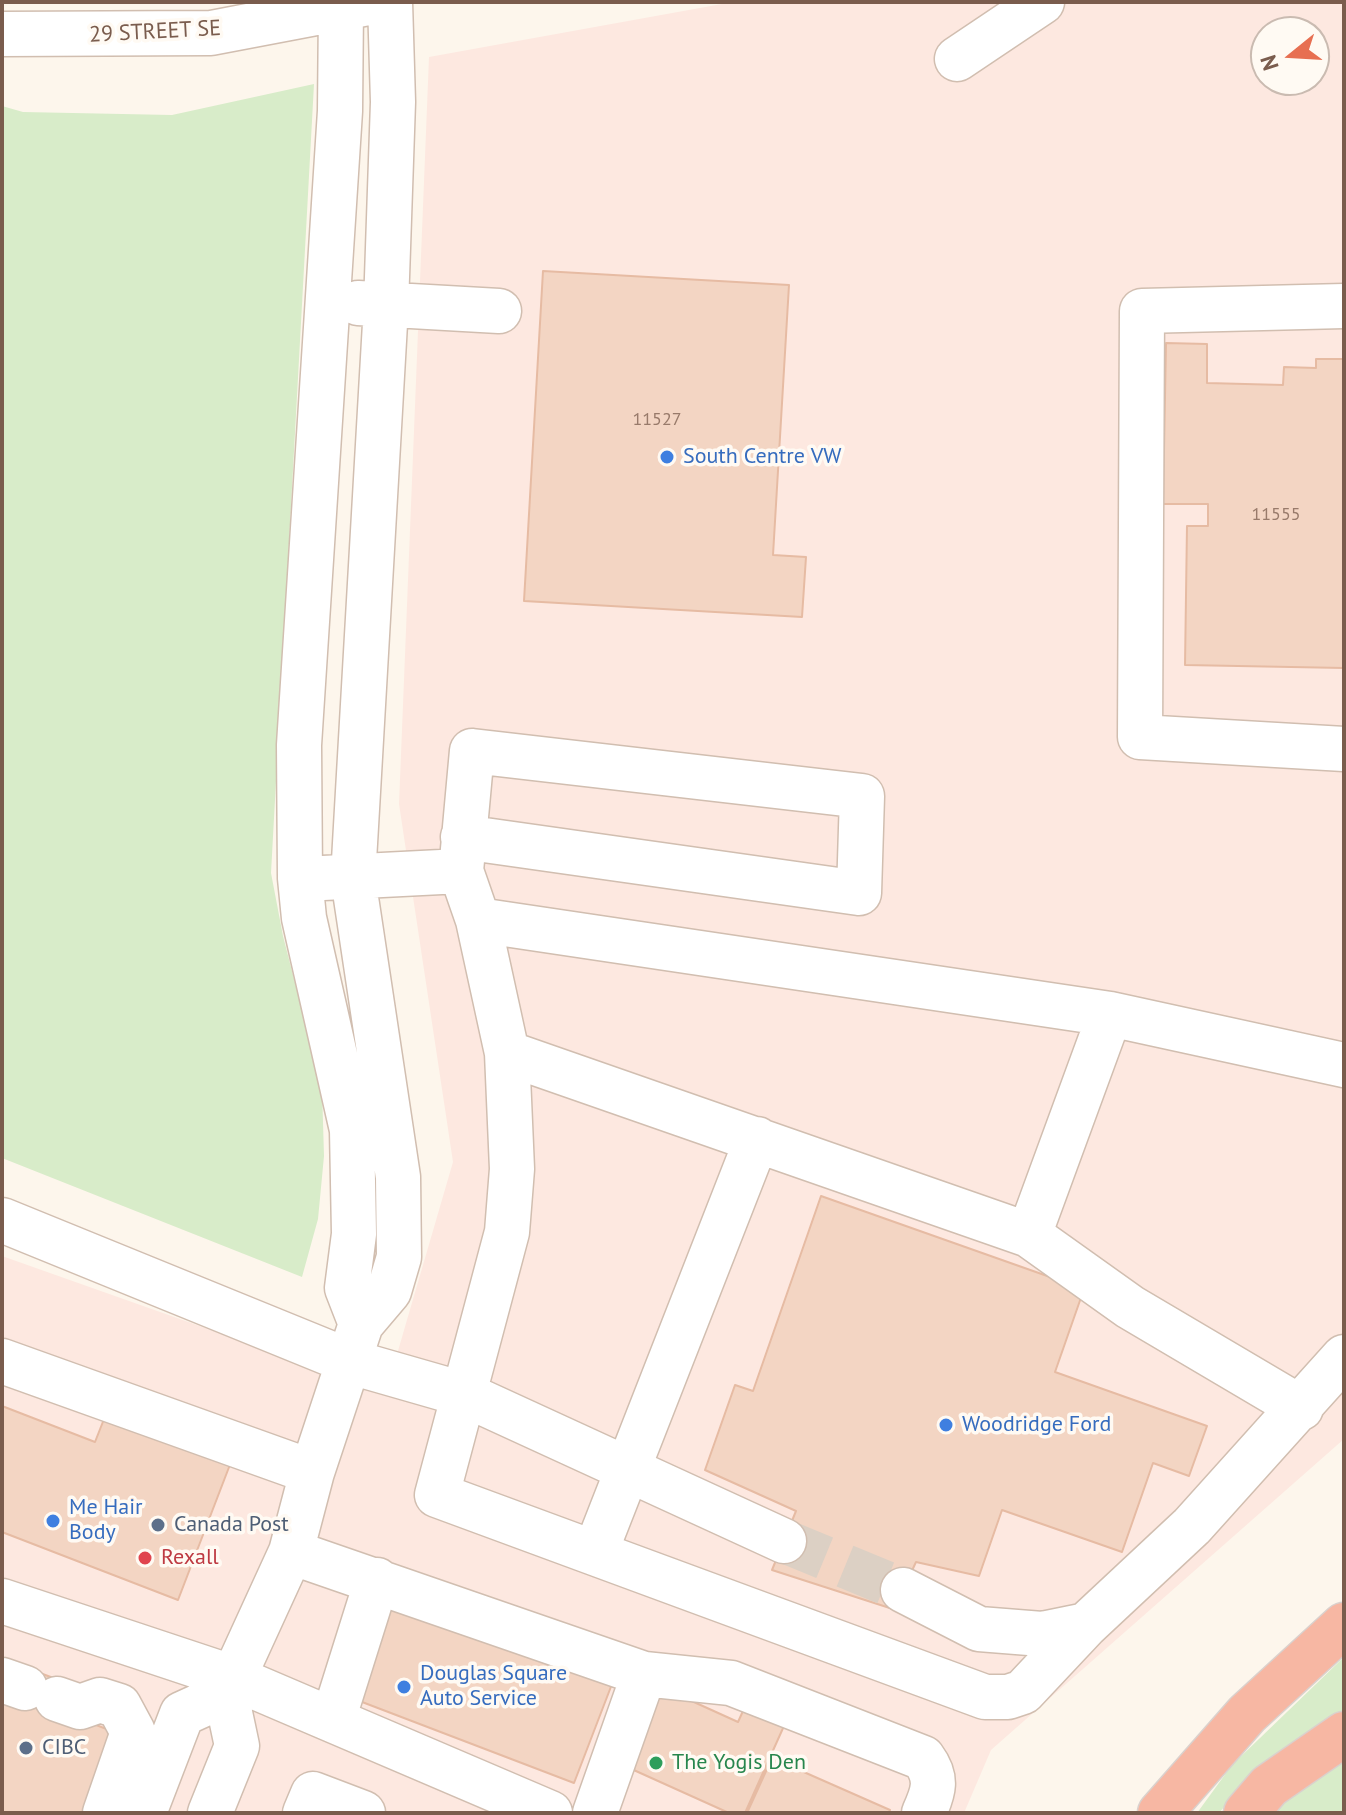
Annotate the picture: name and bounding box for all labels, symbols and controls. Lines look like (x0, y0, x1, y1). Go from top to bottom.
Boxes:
street label: 29 STREET SE (88, 15, 222, 49)
north arrow (1250, 16, 1330, 96)
text: N (1254, 52, 1285, 74)
house number: 11527 (632, 409, 682, 431)
place label: South Centre VW (683, 444, 841, 470)
marker: South Centre VW (658, 448, 676, 466)
house number: 11555 (1251, 504, 1301, 526)
place label: Woodridge Ford (962, 1412, 1111, 1438)
marker: Woodridge Ford (937, 1416, 955, 1434)
place label: Me Hair Body (69, 1495, 143, 1546)
marker: Me Hair Body (44, 1512, 62, 1530)
place label: Canada Post (174, 1512, 289, 1538)
marker: Canada Post (149, 1516, 167, 1534)
place label: Rexall (161, 1545, 219, 1571)
marker: Rexall (136, 1549, 154, 1567)
place label: Douglas Square Auto Service (420, 1661, 567, 1712)
marker: Douglas Square Auto Service (395, 1678, 413, 1696)
place label: CIBC (42, 1735, 86, 1761)
marker: CIBC (17, 1739, 35, 1757)
place label: The Yogis Den (672, 1750, 806, 1776)
marker: The Yogis Den (647, 1754, 665, 1772)

